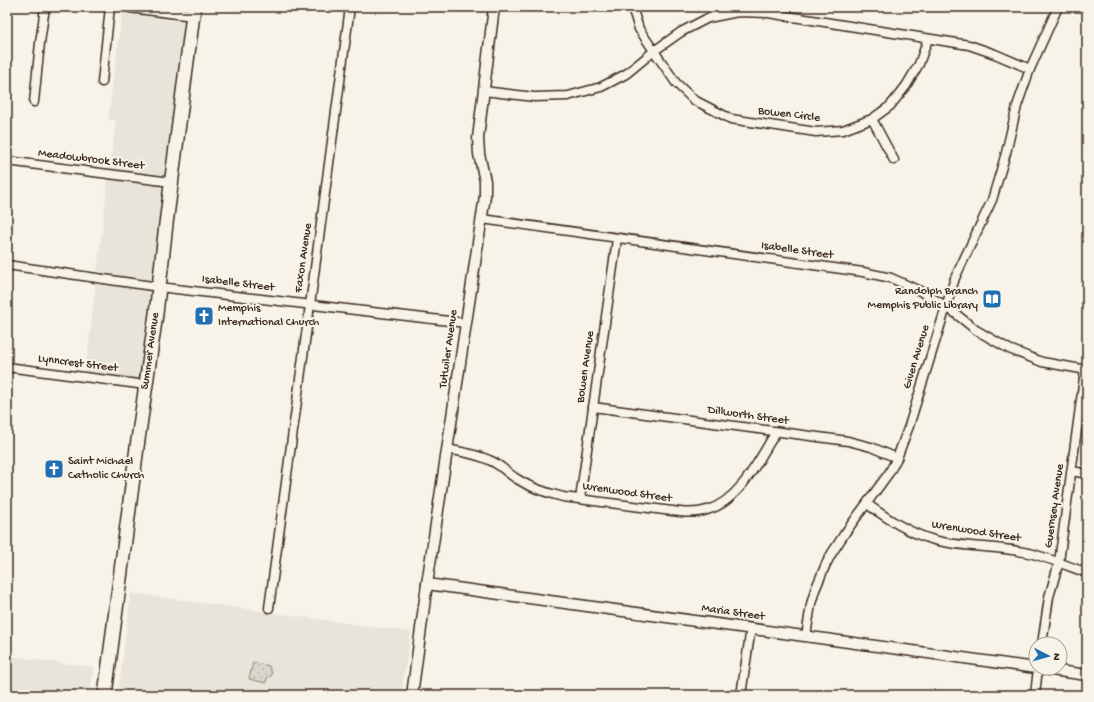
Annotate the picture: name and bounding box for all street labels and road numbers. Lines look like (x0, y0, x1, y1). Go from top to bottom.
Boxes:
street label: Bowen Circle (756, 104, 822, 126)
street label: Meadowbrook Street (37, 147, 146, 174)
street label: Faxon Avenue (292, 222, 316, 295)
street label: Isabelle Street (760, 239, 835, 263)
street label: Isabelle Street (201, 273, 276, 296)
street label: Tutwiler Avenue (436, 308, 462, 390)
street label: Summer Avenue (138, 311, 163, 390)
street label: Given Avenue (901, 322, 934, 391)
street label: Bowen Avenue (574, 329, 598, 405)
street label: Lynncrest Street (37, 352, 120, 376)
street label: Dillworth Street (706, 403, 790, 429)
street label: Guernsey Avenue (1042, 462, 1068, 549)
street label: Wrenwood Street (581, 480, 674, 506)
street label: Wrenwood Street (930, 518, 1023, 546)
street label: Maria Street (701, 602, 766, 624)

